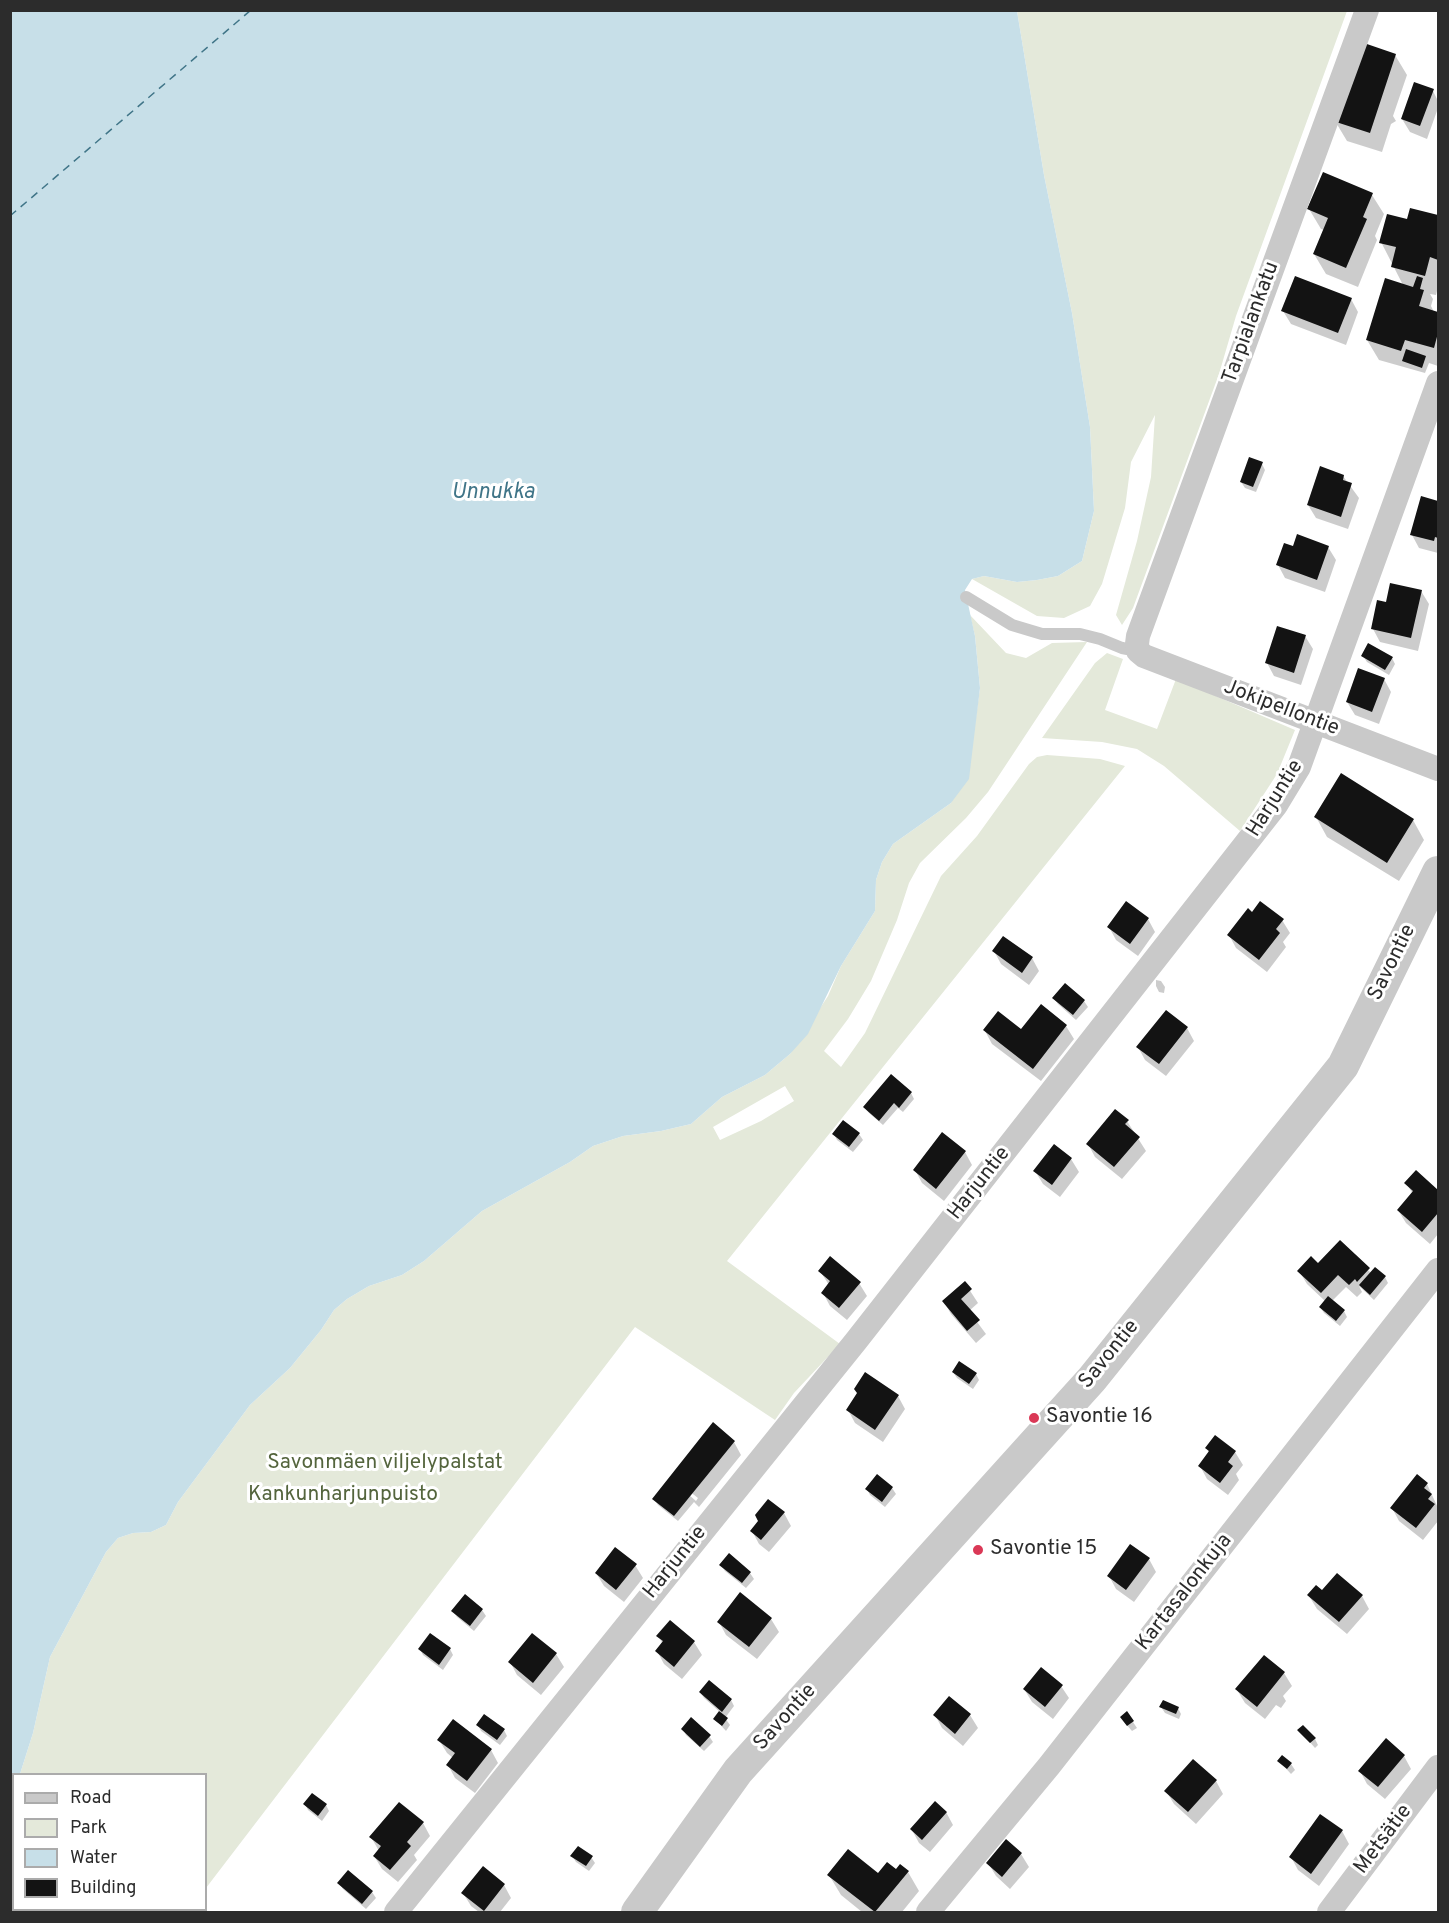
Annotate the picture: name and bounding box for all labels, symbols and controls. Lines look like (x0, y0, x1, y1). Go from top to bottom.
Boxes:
street label: Tarpialankatu (1218, 259, 1286, 387)
water label: Unnukka (451, 481, 535, 507)
street label: Jokipellontie (1220, 675, 1342, 743)
street label: Harjuntie (1242, 756, 1310, 842)
street label: Savontie (1364, 921, 1422, 1005)
street label: Harjuntie (943, 1142, 1017, 1226)
street label: Savontie (1075, 1315, 1145, 1395)
place label: Savontie 16 (1046, 1405, 1153, 1431)
marker: Savontie 16 (1027, 1411, 1041, 1425)
park label: Savonmäen viljelypalstat (267, 1451, 503, 1477)
park label: Kankunharjunpuisto (248, 1483, 438, 1509)
street label: Harjuntie (639, 1521, 713, 1605)
street label: Kartasalonkuja (1132, 1529, 1238, 1657)
place label: Savontie 15 (990, 1537, 1097, 1563)
marker: Savontie 15 (971, 1543, 985, 1557)
street label: Savontie (749, 1679, 823, 1757)
legend (12, 1773, 207, 1911)
text: Road (70, 1787, 112, 1810)
street label: Metsätie (1350, 1800, 1418, 1880)
text: Park (70, 1817, 107, 1840)
text: Water (70, 1847, 117, 1870)
text: Building (70, 1877, 136, 1900)

